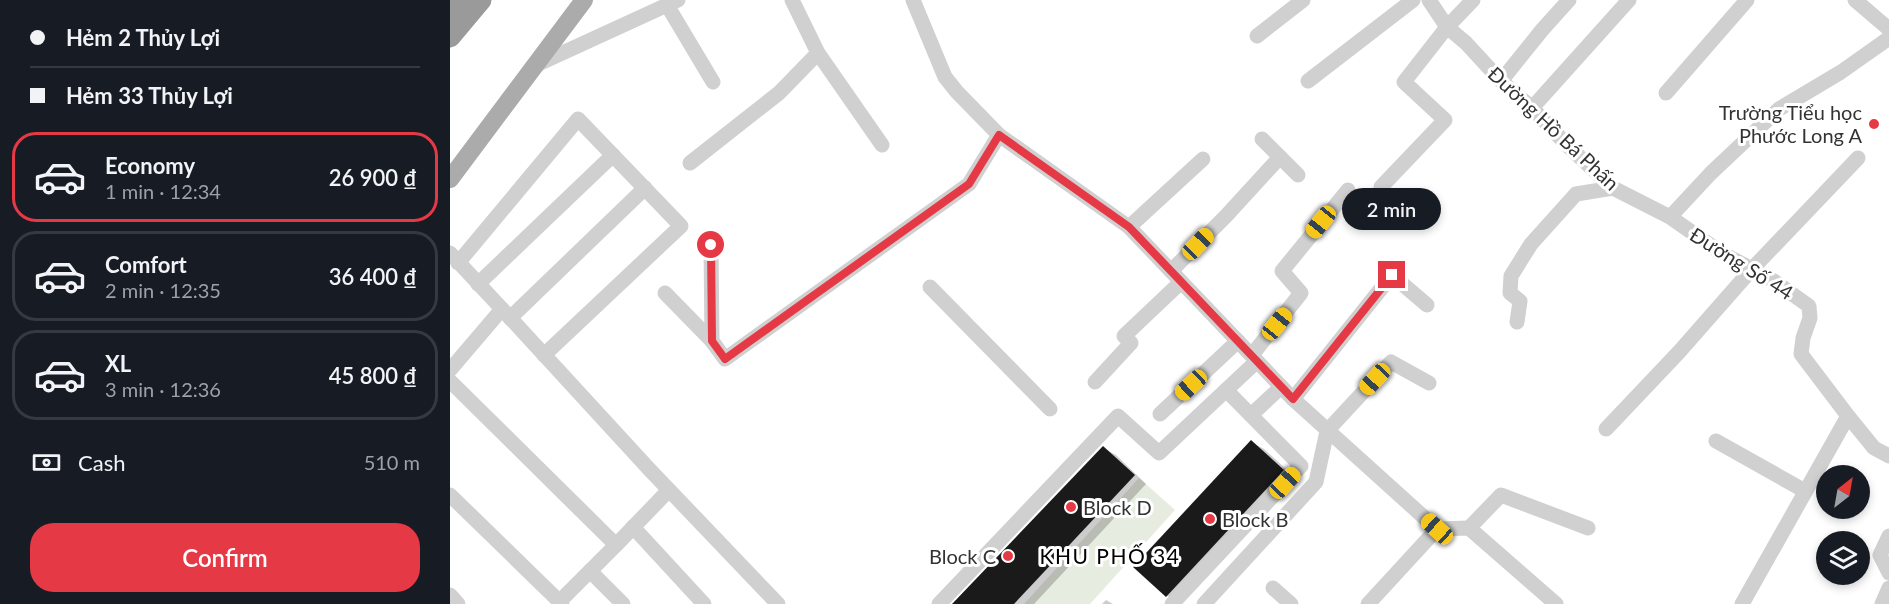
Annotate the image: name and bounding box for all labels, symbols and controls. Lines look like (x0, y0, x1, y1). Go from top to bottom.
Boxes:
text: Hẻm 2 Thủy Lợi (66, 24, 220, 51)
street label: Đường Hồ Bá Phấn (1484, 61, 1624, 195)
text: Hẻm 33 Thủy Lợi (66, 82, 233, 109)
place label: Trường Tiểu học Phước Long A (1719, 100, 1862, 147)
marker: Trường Tiểu học Phước Long A (1867, 117, 1881, 131)
icon: car (33, 150, 87, 204)
text: Economy (105, 152, 195, 179)
text: 26 900 ₫ (329, 164, 417, 191)
text: 1 min · 12:34 (105, 179, 221, 203)
callout: 2 min (1342, 188, 1442, 230)
text: 2 min (1367, 197, 1416, 221)
car (1303, 202, 1339, 242)
street label: Đường Số 44 (1686, 222, 1798, 304)
car (1179, 225, 1217, 263)
route start (697, 231, 724, 258)
icon: car (33, 249, 87, 303)
text: Comfort (105, 251, 187, 278)
route end (1378, 261, 1405, 288)
text: 36 400 ₫ (329, 263, 417, 290)
text: 2 min · 12:35 (105, 278, 221, 302)
car (1259, 304, 1295, 344)
icon: car (33, 348, 87, 402)
text: XL (105, 350, 131, 377)
car (1356, 360, 1394, 398)
text: 45 800 ₫ (329, 362, 417, 389)
car (1172, 366, 1210, 404)
text: 3 min · 12:36 (105, 377, 221, 401)
icon: cash (30, 446, 63, 479)
text: Cash (78, 449, 125, 476)
text: 510 m (364, 450, 420, 474)
car (1266, 464, 1304, 502)
north arrow (1816, 465, 1870, 519)
map controls (1816, 465, 1870, 585)
place label: Block D (1083, 495, 1152, 519)
marker: Block D (1064, 500, 1078, 514)
place label: Block B (1222, 507, 1289, 531)
car (1418, 510, 1456, 548)
marker: Block B (1203, 512, 1217, 526)
button: Confirm (30, 523, 420, 592)
button: layers (1816, 531, 1870, 585)
district label: KHU PHỐ 34 (1040, 543, 1180, 568)
place label: Block C (929, 544, 996, 568)
marker: Block C (1001, 549, 1015, 563)

